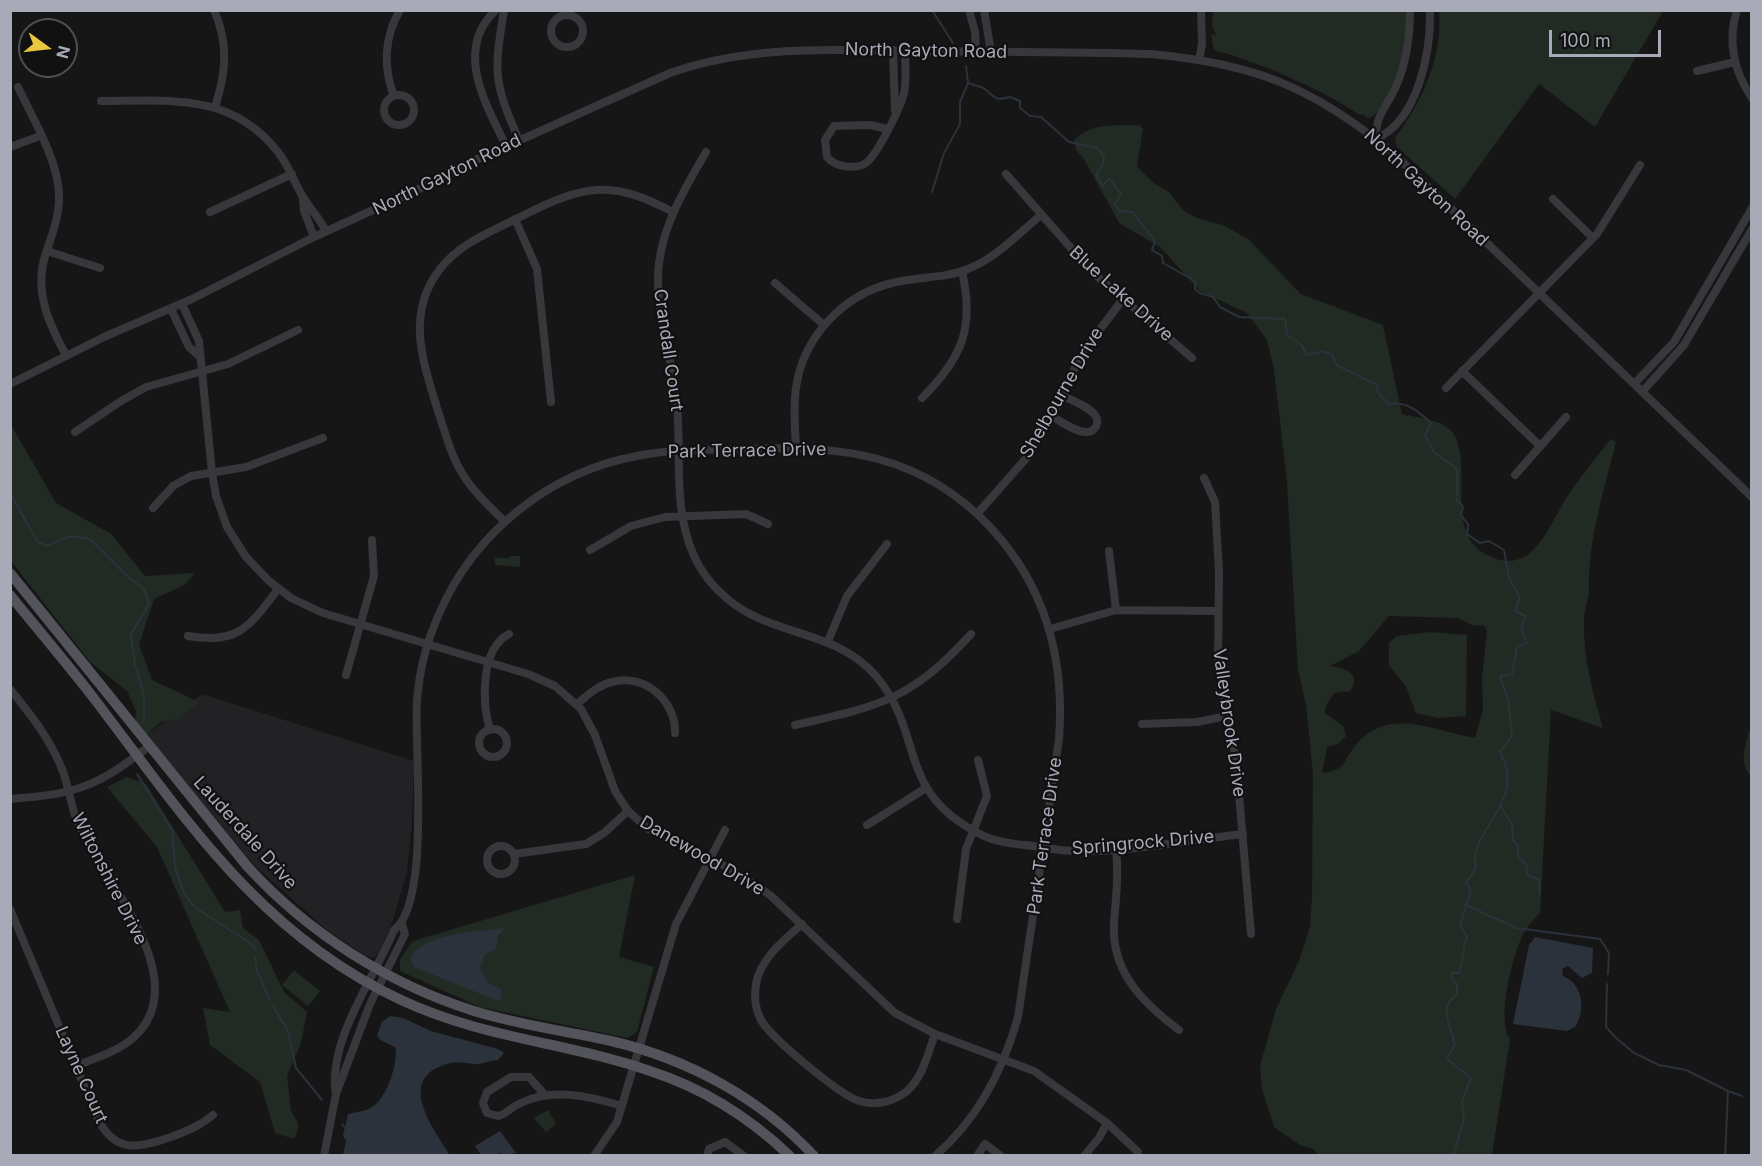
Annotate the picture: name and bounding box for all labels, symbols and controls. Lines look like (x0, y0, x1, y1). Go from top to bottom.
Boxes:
north arrow (18, 18, 78, 78)
scale bar (1552, 18, 1664, 56)
text: 100 m (1560, 30, 1611, 51)
street label: North Gayton Road (845, 39, 1007, 63)
text: N (52, 44, 75, 61)
street label: North Gayton Road (1359, 125, 1493, 251)
street label: North Gayton Road (369, 130, 525, 220)
street label: Blue Lake Drive (1065, 242, 1177, 346)
street label: Crandall Court (649, 288, 687, 412)
street label: Shelbourne Drive (1016, 324, 1108, 462)
street label: Park Terrace Drive (667, 439, 827, 463)
street label: Valleybrook Drive (1208, 648, 1250, 798)
street label: Park Terrace Drive (1023, 756, 1067, 916)
street label: Lauderdale Drive (189, 772, 301, 894)
street label: Wiltonshire Drive (66, 809, 152, 949)
street label: Danewood Drive (636, 811, 768, 901)
street label: Springrock Drive (1071, 826, 1215, 860)
street label: Layne Court (50, 1023, 112, 1127)

